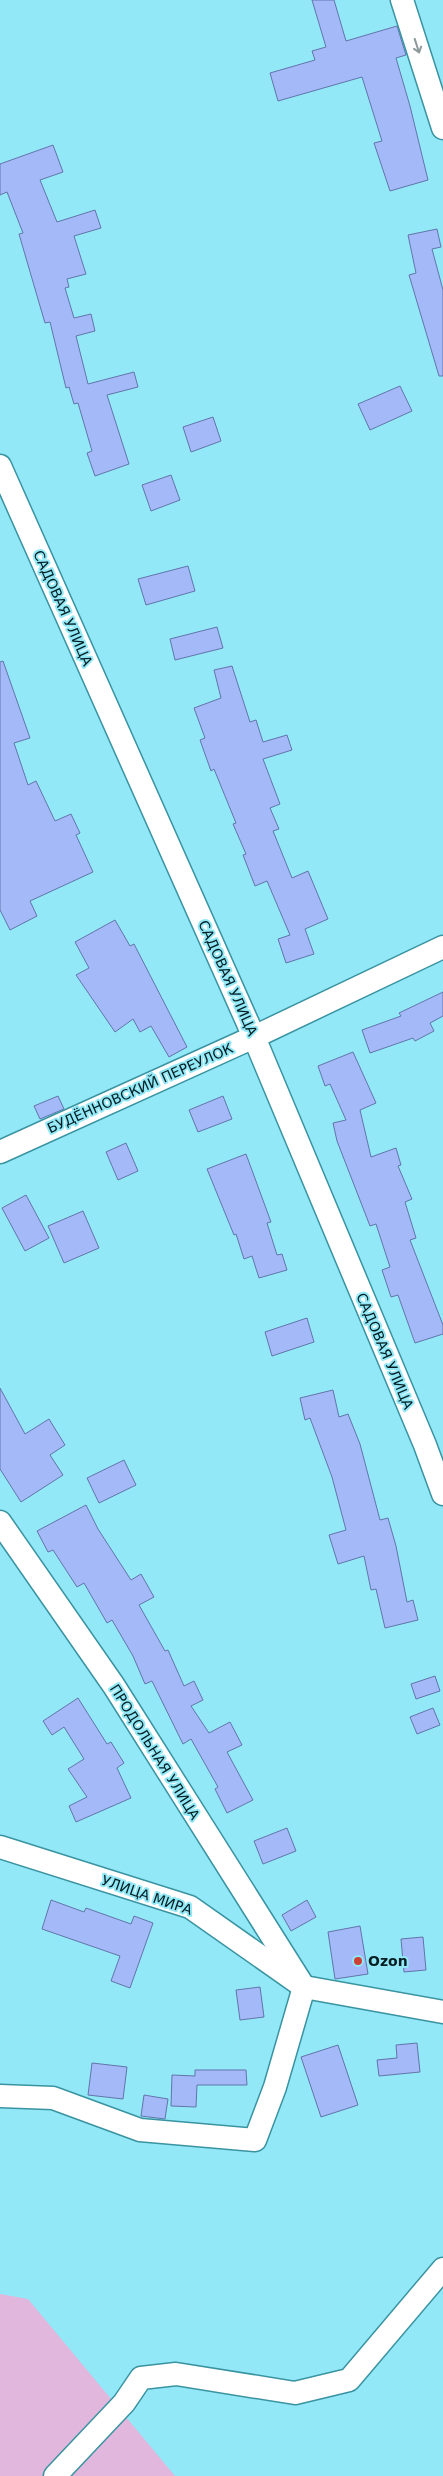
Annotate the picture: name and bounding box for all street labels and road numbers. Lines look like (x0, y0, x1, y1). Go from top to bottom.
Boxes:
street label: САДОВАЯ УЛИЦА (30, 548, 96, 669)
street label: САДОВАЯ УЛИЦА (195, 918, 261, 1039)
street label: БУДЁННОВСКИЙ ПЕРЕУЛОК (44, 1039, 235, 1136)
street label: САДОВАЯ УЛИЦА (353, 1291, 417, 1412)
street label: ПРОДОЛЬНАЯ УЛИЦА (107, 1681, 203, 1823)
street label: УЛИЦА МИРА (99, 1872, 195, 1918)

